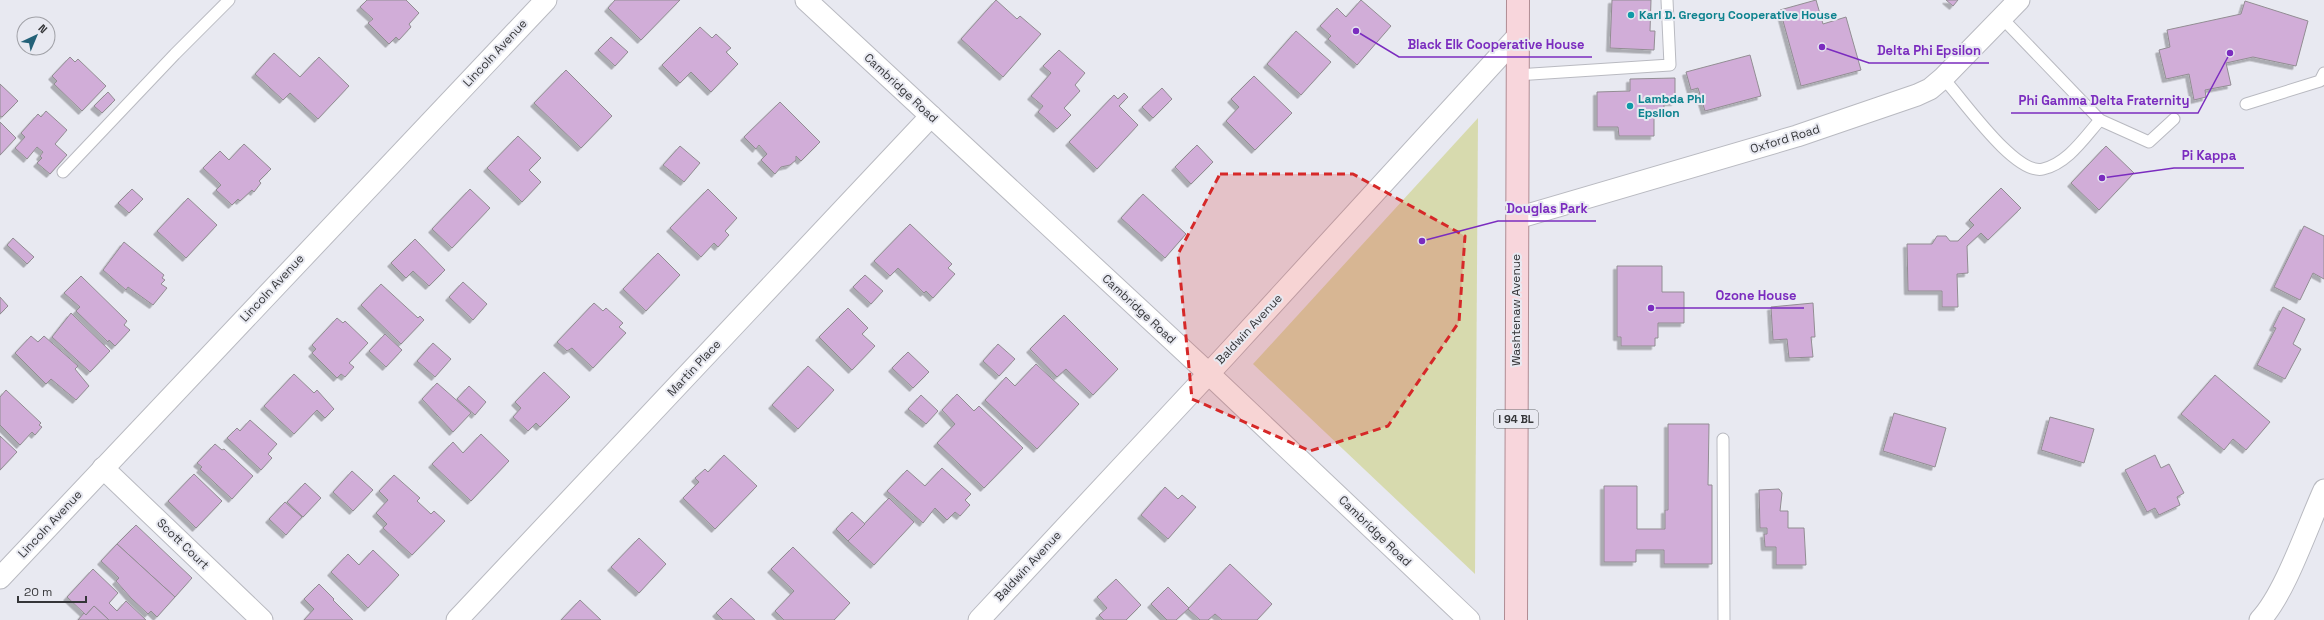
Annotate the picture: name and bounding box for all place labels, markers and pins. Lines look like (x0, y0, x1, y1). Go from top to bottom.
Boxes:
place label: Karl D. Gregory Cooperative House (1639, 7, 1837, 23)
marker: Karl D. Gregory Cooperative House (1626, 10, 1636, 20)
callout: Black Elk Cooperative House (1399, 32, 1592, 57)
callout: Delta Phi Epsilon (1869, 38, 1989, 63)
callout: Phi Gamma Delta Fraternity (2011, 88, 2198, 113)
place label: Lambda Phi Epsilon (1638, 91, 1705, 121)
marker: Lambda Phi Epsilon (1625, 101, 1635, 111)
callout: Pi Kappa (2174, 143, 2244, 168)
callout: Douglas Park (1498, 196, 1596, 221)
callout: Ozone House (1707, 283, 1804, 308)

